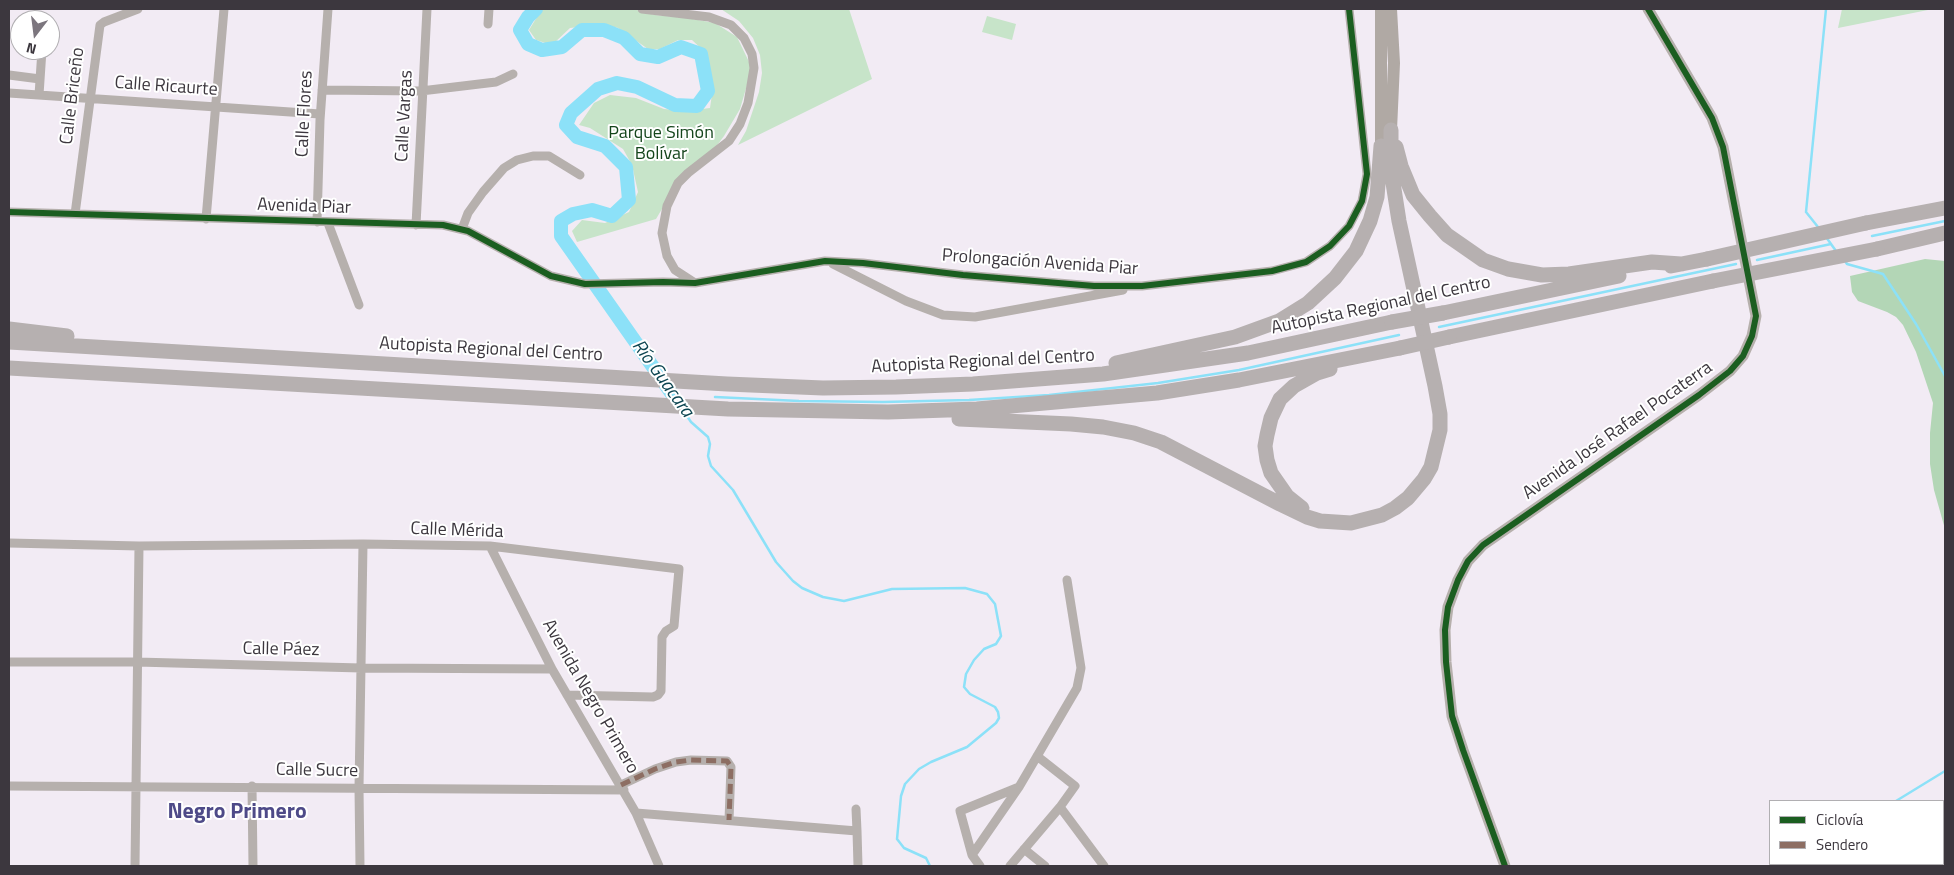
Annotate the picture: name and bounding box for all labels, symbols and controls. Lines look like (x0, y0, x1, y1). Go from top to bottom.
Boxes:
north arrow (10, 10, 60, 60)
text: N (24, 38, 39, 60)
street label: Calle Briceño (56, 46, 90, 146)
street label: Calle Flores (292, 70, 318, 158)
street label: Calle Vargas (392, 70, 418, 162)
street label: Calle Ricaurte (114, 73, 218, 101)
park label: Parque Simón Bolívar (608, 123, 714, 166)
street label: Avenida Piar (257, 195, 351, 219)
street label: Prolongación Avenida Piar (941, 245, 1139, 281)
street label: Autopista Regional del Centro (1269, 272, 1493, 340)
street label: Autopista Regional del Centro (379, 333, 603, 367)
water label: Río Guacara (626, 336, 698, 422)
street label: Autopista Regional del Centro (871, 345, 1095, 379)
street label: Avenida José Rafael Pocaterra (1519, 357, 1717, 505)
street label: Calle Mérida (410, 519, 504, 543)
street label: Avenida Negro Primero (537, 616, 643, 778)
street label: Calle Páez (242, 639, 320, 661)
street label: Calle Sucre (276, 759, 358, 783)
district label: Negro Primero (167, 800, 307, 826)
legend (1769, 800, 1944, 865)
text: Ciclovía (1816, 808, 1863, 831)
text: Sendero (1816, 833, 1868, 856)

